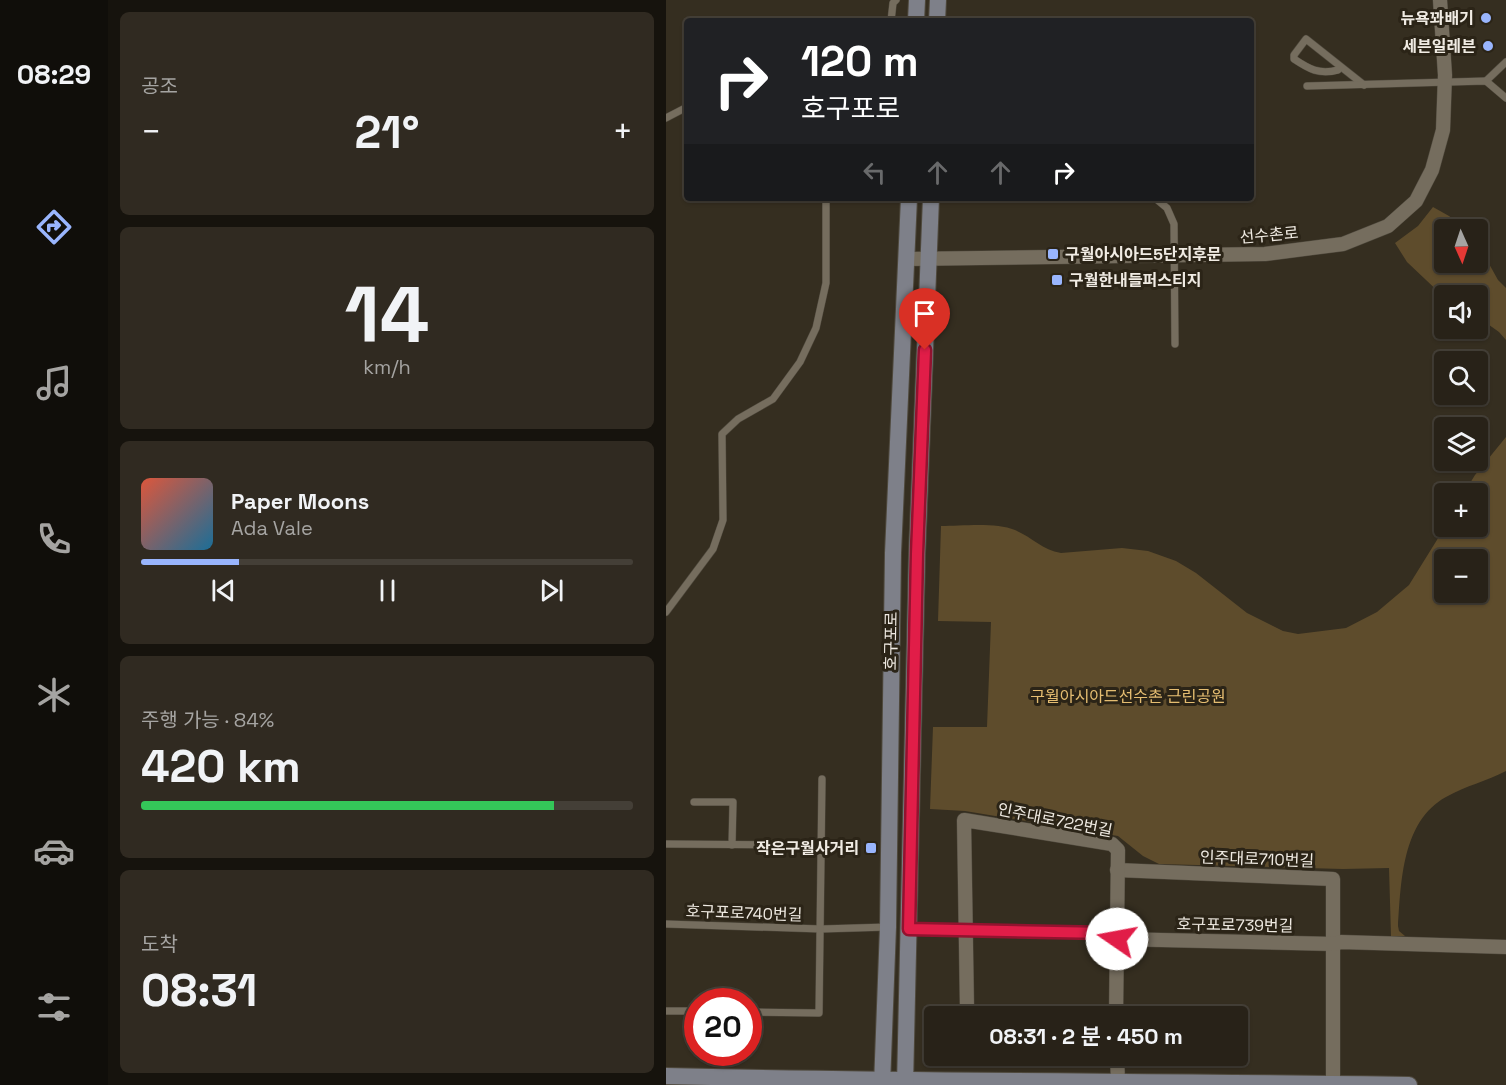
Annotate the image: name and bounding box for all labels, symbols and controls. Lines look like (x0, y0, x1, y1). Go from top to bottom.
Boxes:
place label: 뉴욕꽈배기 (1400, 8, 1474, 29)
marker: 뉴욕꽈배기 (1479, 11, 1493, 25)
text: 120 m (801, 35, 919, 88)
place label: 세븐일레븐 (1402, 36, 1476, 57)
marker: 세븐일레븐 (1481, 39, 1495, 53)
icon: right (702, 42, 780, 120)
text: 08:29 (17, 57, 91, 92)
text: 공조 (141, 73, 178, 99)
text: 호구포로 (801, 91, 900, 126)
text: 21° (355, 104, 419, 161)
text: − (141, 111, 161, 153)
text: + (613, 111, 633, 153)
icon: left (858, 156, 891, 189)
icon: ahead (921, 156, 954, 189)
icon: ahead (984, 156, 1017, 189)
icon: right (1047, 156, 1080, 189)
icon: directions (33, 206, 75, 248)
north arrow (1434, 219, 1488, 273)
map controls (1434, 219, 1488, 603)
street label: 선수촌로 (1239, 222, 1300, 248)
place label: 구월아시아드5단지후문 (1065, 244, 1222, 265)
marker: 구월아시아드5단지후문 (1046, 247, 1060, 261)
text: 14 (345, 265, 429, 365)
place label: 구월한내들퍼스티지 (1069, 270, 1201, 291)
marker: 구월한내들퍼스티지 (1050, 273, 1064, 287)
button: sound (1434, 285, 1488, 339)
pin (899, 288, 950, 350)
icon: arrive (908, 297, 941, 330)
button: search (1434, 351, 1488, 405)
text: km/h (363, 354, 411, 380)
icon: music (33, 362, 75, 404)
button: layers (1434, 417, 1488, 471)
button: + (1434, 483, 1488, 537)
text: Paper Moons (231, 487, 369, 515)
text: Ada Vale (231, 515, 313, 541)
icon: phone (33, 518, 75, 560)
button: − (1434, 549, 1488, 603)
icon: previous (207, 574, 240, 607)
icon: pause (371, 574, 404, 607)
icon: next (535, 574, 568, 607)
street label: 호구포로 (880, 611, 902, 671)
icon: climate (33, 674, 75, 716)
park label: 구월아시아드선수촌 근린공원 (1030, 686, 1226, 707)
text: 주행 가능 · 84% (141, 707, 274, 733)
text: 420 km (141, 738, 301, 795)
street label: 인주대로722번길 (996, 799, 1114, 841)
icon: car (33, 830, 75, 872)
place label: 작은구월사거리 (756, 838, 859, 859)
marker: 작은구월사거리 (864, 841, 878, 855)
street label: 인주대로710번길 (1200, 847, 1314, 871)
street label: 호구포로740번길 (685, 900, 803, 926)
position arrow (1085, 907, 1149, 971)
street label: 호구포로739번길 (1176, 913, 1294, 937)
text: 도착 (141, 931, 178, 957)
text: 08:31 (141, 962, 257, 1019)
icon: filters (33, 986, 75, 1028)
speed limit sign: 20 (684, 988, 762, 1066)
text: 08:31 · 2 분 · 450 m (989, 1022, 1183, 1050)

